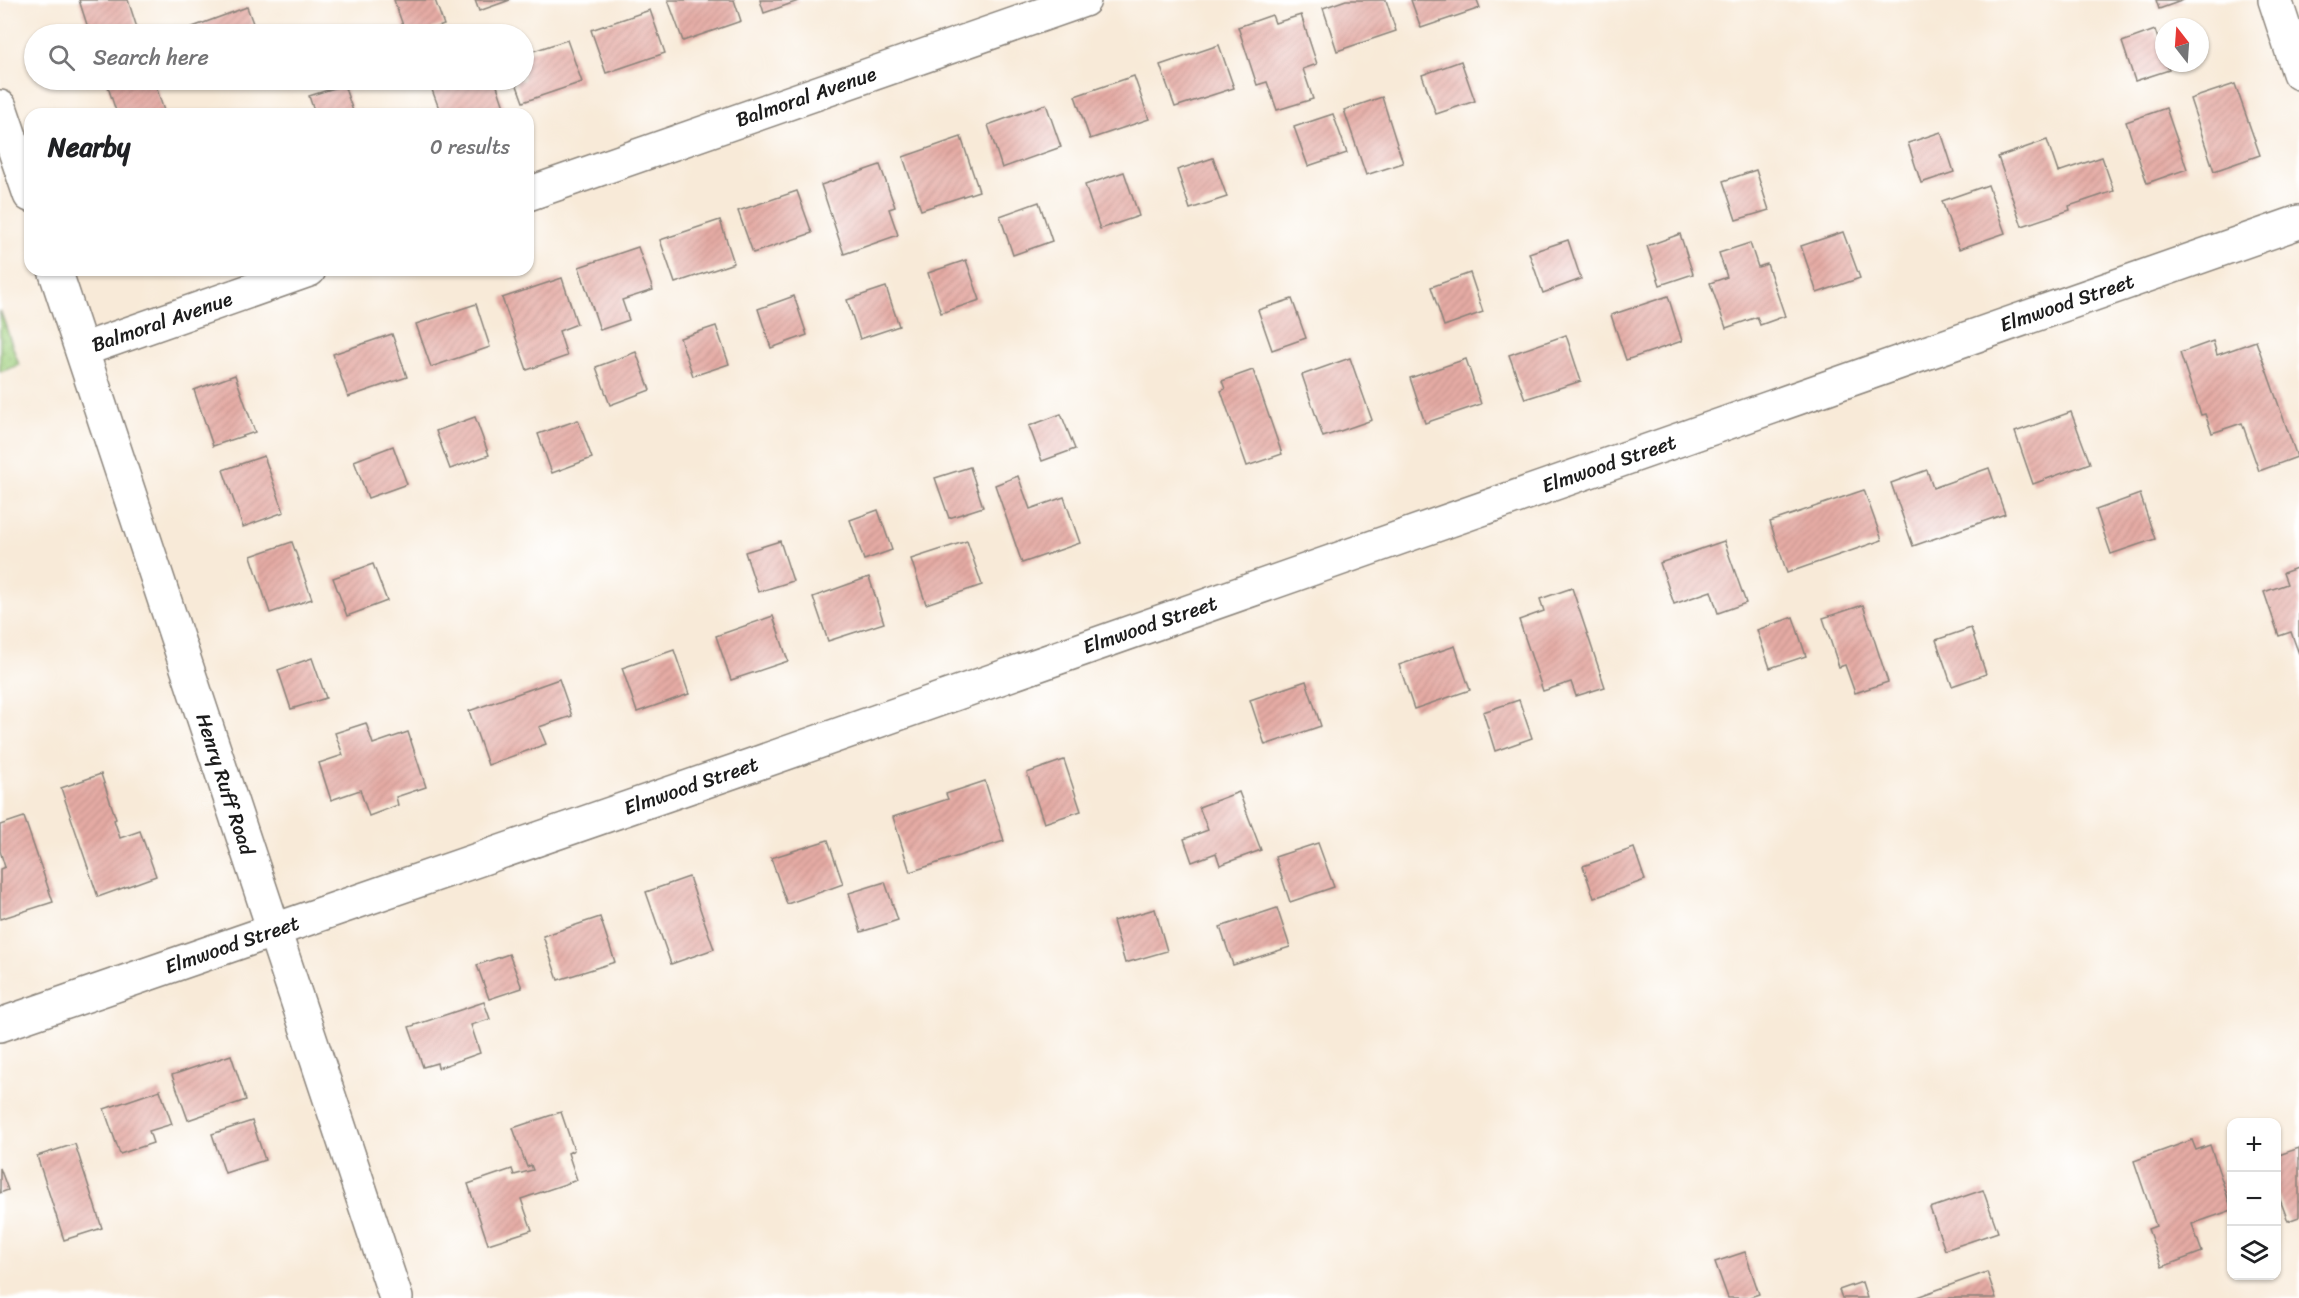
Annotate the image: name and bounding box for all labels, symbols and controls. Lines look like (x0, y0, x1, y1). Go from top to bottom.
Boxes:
north arrow (2155, 18, 2209, 72)
search box (24, 24, 534, 90)
text: Search here (93, 38, 209, 77)
icon: search (45, 41, 78, 74)
street label: Balmoral Avenue (731, 56, 881, 137)
text: Nearby (48, 124, 130, 170)
text: 0 results (430, 130, 510, 165)
street label: Elmwood Street (1995, 264, 2139, 342)
street label: Balmoral Avenue (87, 281, 237, 362)
street label: Elmwood Street (1537, 425, 1681, 503)
street label: Elmwood Street (1078, 586, 1222, 664)
street label: Henry Ruff Road (186, 709, 265, 861)
street label: Elmwood Street (619, 747, 763, 825)
street label: Elmwood Street (160, 906, 304, 984)
map controls (2227, 1118, 2281, 1280)
button: + (2227, 1118, 2281, 1172)
button: − (2227, 1172, 2281, 1226)
button: layers (2227, 1226, 2281, 1280)

